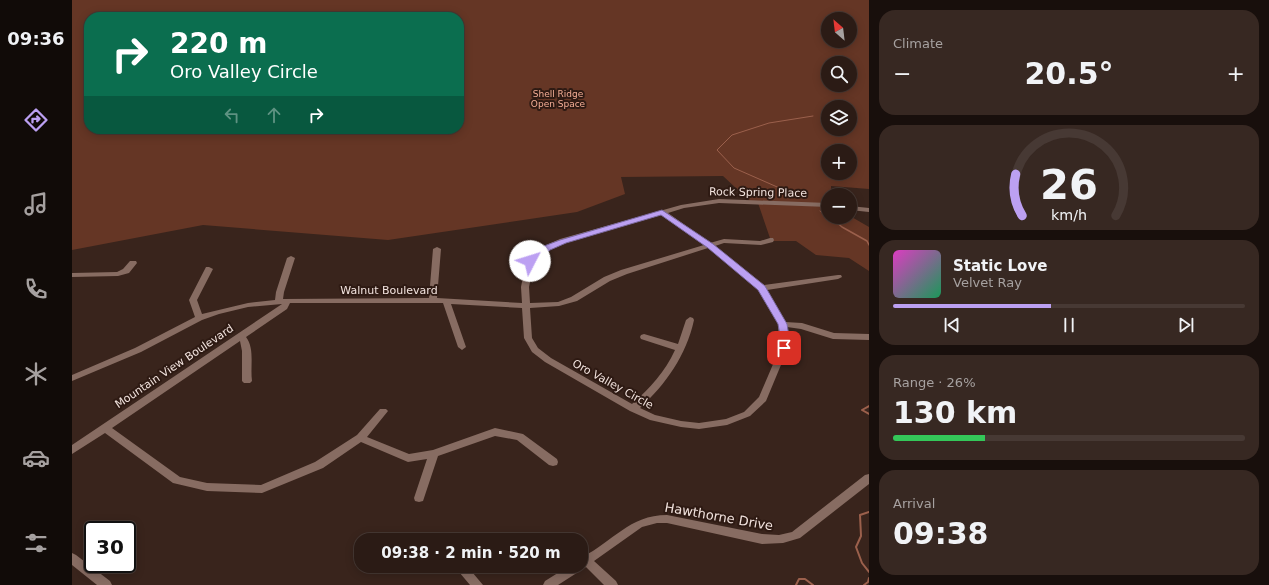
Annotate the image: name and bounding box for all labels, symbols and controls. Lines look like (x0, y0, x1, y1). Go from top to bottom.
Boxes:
north arrow (821, 12, 857, 48)
map controls (821, 12, 857, 224)
text: 220 m (170, 27, 267, 60)
text: 09:36 (7, 28, 65, 49)
icon: right (104, 28, 156, 80)
text: Climate (893, 36, 943, 51)
button: search (821, 56, 857, 92)
text: 20.5° (1024, 56, 1114, 91)
text: Oro Valley Circle (170, 61, 318, 82)
text: − (893, 61, 911, 86)
text: + (1227, 61, 1245, 86)
park label: Shell Ridge Open Space (531, 89, 586, 109)
button: layers (821, 100, 857, 136)
icon: left (221, 104, 243, 126)
icon: ahead (263, 104, 285, 126)
icon: right (305, 104, 327, 126)
icon: directions (22, 106, 50, 134)
button: + (821, 144, 857, 180)
text: 26 (1040, 159, 1098, 208)
street label: Rock Spring Place (709, 185, 807, 200)
button: − (821, 188, 857, 224)
icon: music (22, 190, 50, 218)
text: km/h (1051, 206, 1087, 222)
position arrow (509, 240, 551, 282)
text: Static Love (953, 257, 1047, 275)
icon: phone (22, 275, 50, 303)
text: Velvet Ray (953, 275, 1022, 290)
street label: Walnut Boulevard (340, 284, 438, 297)
icon: previous (941, 314, 963, 336)
icon: pause (1058, 314, 1080, 336)
icon: next (1175, 314, 1197, 336)
street label: Mountain View Boulevard (113, 322, 236, 411)
pin (767, 331, 801, 365)
icon: arrive (773, 337, 795, 359)
street label: Oro Valley Circle (570, 357, 656, 412)
icon: climate (22, 360, 50, 388)
text: Range · 26% (893, 375, 976, 390)
text: 130 km (893, 395, 1017, 430)
icon: car (22, 444, 50, 472)
text: Arrival (893, 496, 935, 511)
street label: Hawthorne Drive (664, 500, 774, 533)
text: 09:38 (893, 516, 989, 551)
speed limit sign: 30 (84, 521, 136, 573)
icon: filters (22, 529, 50, 557)
text: 09:38 · 2 min · 520 m (381, 544, 561, 562)

